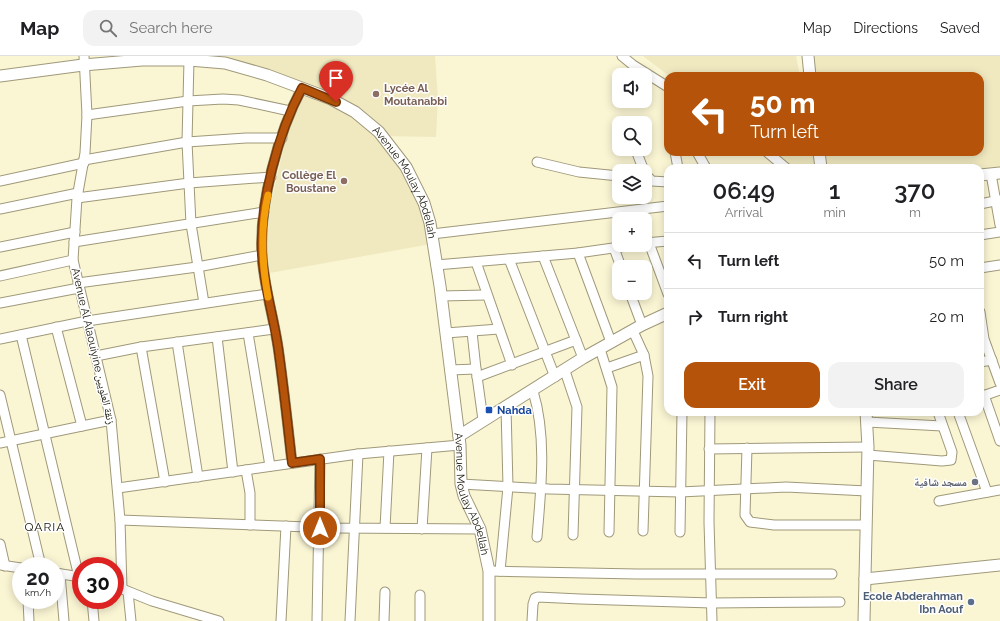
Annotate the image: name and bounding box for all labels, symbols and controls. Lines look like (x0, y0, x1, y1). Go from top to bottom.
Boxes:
search box (83, 10, 363, 46)
text: Map (20, 17, 59, 39)
icon: search (97, 17, 119, 39)
text: Search here (129, 19, 213, 37)
text: Map (803, 20, 831, 36)
text: Directions (853, 20, 918, 36)
text: Saved (940, 20, 980, 36)
pin (319, 61, 353, 102)
icon: arrive (325, 67, 347, 89)
map controls (612, 68, 652, 300)
button: sound (612, 68, 652, 108)
place label: Lycée Al Moutanabbi (384, 82, 447, 108)
text: 50 m (750, 87, 816, 120)
icon: left (684, 88, 736, 140)
marker: Lycée Al Moutanabbi (371, 89, 381, 99)
button: search (612, 116, 652, 156)
text: Turn left (750, 121, 819, 142)
street label: Avenue Moulay Abdellah (370, 123, 439, 239)
button: layers (612, 164, 652, 204)
place label: Collège El Boustane (282, 169, 337, 195)
marker: Collège El Boustane (339, 176, 349, 186)
text: 06:49 (713, 176, 775, 205)
text: 1 (829, 176, 840, 205)
text: 370 (894, 176, 935, 205)
text: Arrival (725, 205, 763, 220)
text: min (823, 205, 846, 220)
text: m (909, 205, 921, 220)
button: + (612, 212, 652, 252)
icon: left (684, 250, 706, 272)
text: Turn left (718, 252, 779, 270)
text: 50 m (929, 252, 964, 270)
button: − (612, 260, 652, 300)
street label: Avenue Al Alaouiyine زنقة العلويين (69, 266, 117, 426)
icon: right (684, 306, 706, 328)
text: Turn right (718, 308, 788, 326)
text: 20 m (929, 308, 964, 326)
button: Exit (684, 362, 820, 408)
button: Share (828, 362, 964, 408)
place label: Nahda (497, 404, 532, 417)
marker: Nahda (484, 405, 494, 415)
street label: Avenue Moulay Abdellah (452, 432, 492, 556)
place label: مسجد شافية (914, 476, 967, 489)
marker: مسجد شافية (970, 477, 980, 487)
position arrow (299, 507, 341, 549)
district label: QARIA (25, 520, 65, 534)
speed limit sign: 30 (72, 557, 124, 609)
text: 20 (26, 566, 50, 590)
text: km/h (25, 587, 51, 598)
place label: Ecole Abderahman Ibn Aouf (863, 590, 964, 616)
marker: Ecole Abderahman Ibn Aouf (966, 597, 976, 607)

